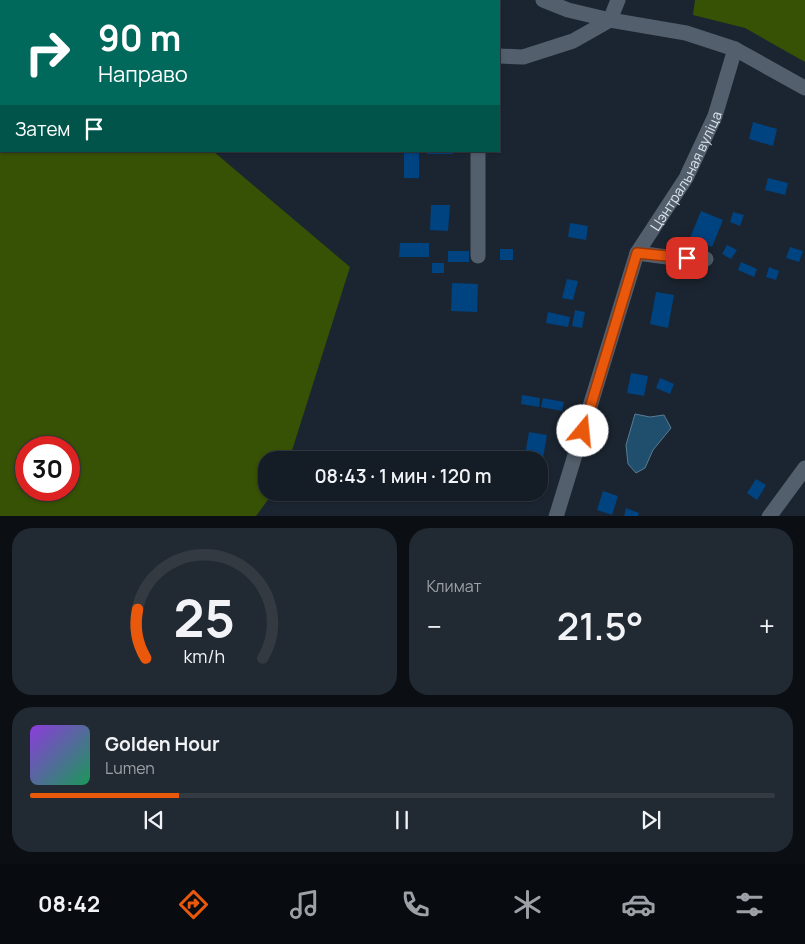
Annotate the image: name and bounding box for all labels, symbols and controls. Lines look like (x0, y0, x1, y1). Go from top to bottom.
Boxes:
text: 90 m (98, 14, 181, 62)
icon: right (15, 20, 80, 85)
text: Направо (98, 59, 188, 89)
street label: Цэнтральная вуліца (645, 109, 725, 234)
icon: arrive (80, 115, 108, 143)
text: Затем (15, 116, 70, 142)
pin (666, 237, 708, 279)
icon: arrive (673, 244, 701, 272)
position arrow (556, 404, 608, 456)
speed limit sign: 30 (15, 436, 80, 501)
text: 08:43 · 1 мин · 120 m (314, 463, 492, 489)
text: Климат (427, 575, 482, 597)
text: 25 (174, 582, 235, 653)
text: 21.5° (557, 599, 644, 651)
text: − (427, 607, 442, 645)
text: + (759, 607, 775, 645)
text: km/h (183, 644, 225, 668)
text: Golden Hour (105, 731, 219, 757)
text: Lumen (105, 757, 155, 779)
icon: previous (140, 806, 168, 834)
icon: pause (388, 806, 416, 834)
icon: next (637, 806, 665, 834)
icon: directions (176, 887, 211, 922)
icon: music (287, 887, 322, 922)
icon: phone (398, 887, 433, 922)
icon: climate (510, 887, 545, 922)
icon: car (621, 887, 656, 922)
icon: filters (732, 887, 767, 922)
text: 08:42 (38, 889, 100, 919)

